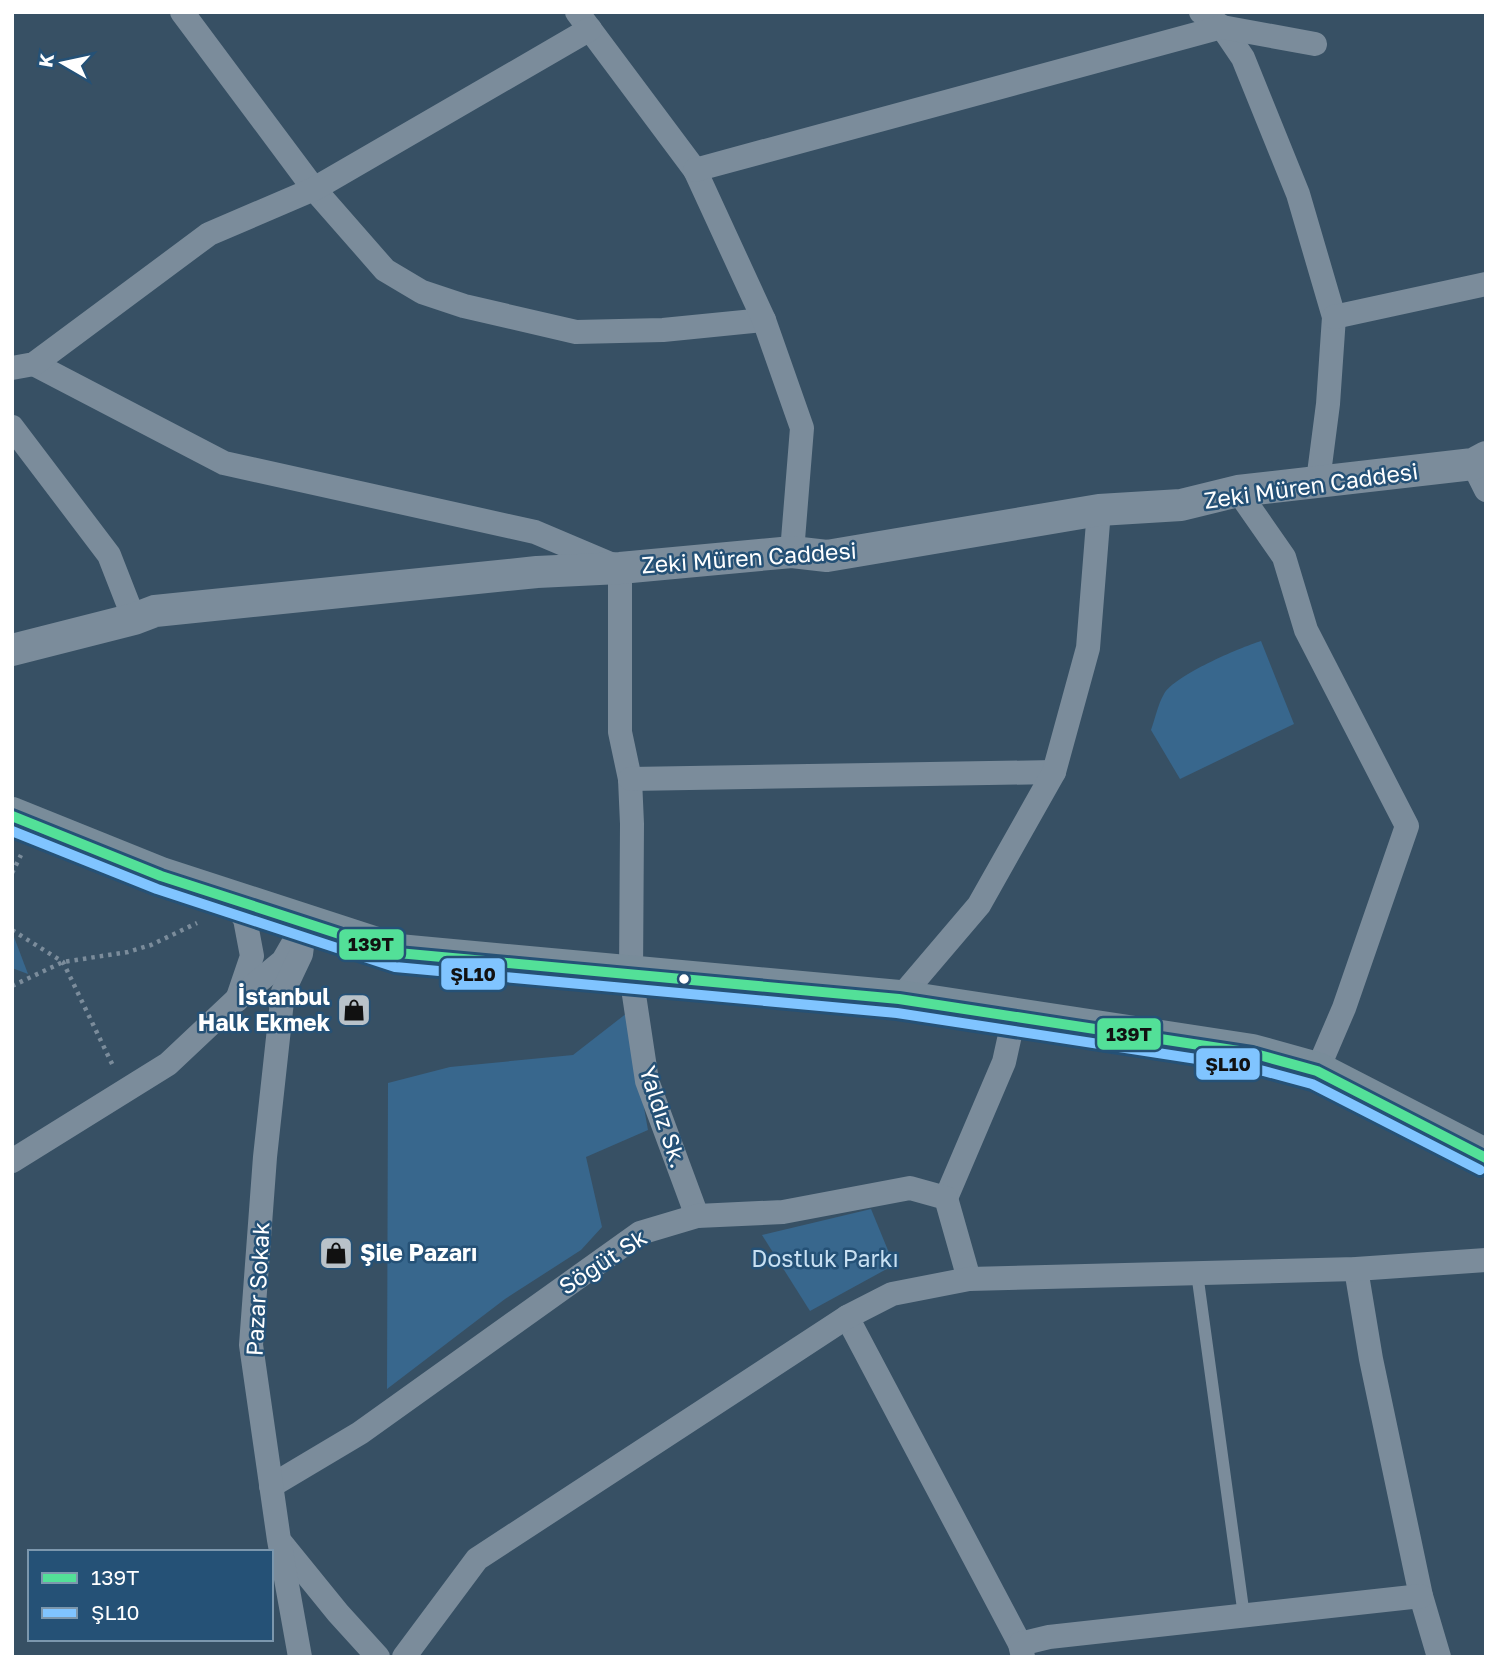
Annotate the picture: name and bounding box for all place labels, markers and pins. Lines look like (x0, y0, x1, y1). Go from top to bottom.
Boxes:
unlabelled marker (677, 972, 691, 986)
place label: İstanbul Halk Ekmek (198, 982, 331, 1036)
shop icon: İstanbul Halk Ekmek (335, 991, 373, 1029)
shop icon: Şile Pazarı (317, 1234, 355, 1272)
place label: Şile Pazarı (360, 1238, 477, 1266)

